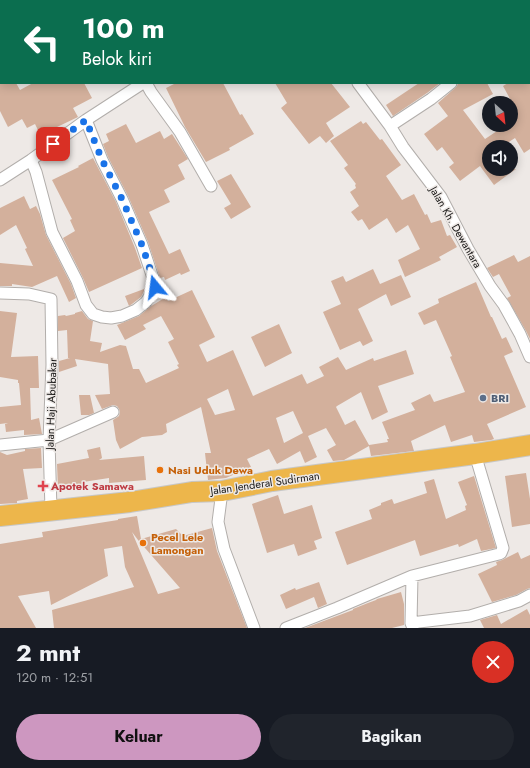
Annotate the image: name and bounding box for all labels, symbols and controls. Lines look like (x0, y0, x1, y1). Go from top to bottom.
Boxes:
text: 100 m (82, 8, 165, 49)
icon: left (16, 16, 68, 68)
text: Belok kiri (82, 46, 152, 72)
north arrow (482, 96, 518, 132)
map controls (482, 96, 518, 176)
pin (36, 127, 70, 161)
icon: arrive (42, 133, 64, 155)
button: sound (482, 140, 518, 176)
street label: Jalan Kh. Dewantara (425, 181, 486, 271)
position arrow (134, 266, 176, 308)
street label: Jalan Haji Abubakar (41, 358, 61, 452)
place label: BRI (491, 390, 509, 406)
marker: BRI (478, 393, 488, 403)
place label: Nasi Uduk Dewa (168, 462, 253, 478)
marker: Nasi Uduk Dewa (155, 465, 165, 475)
street label: Jalan Jenderal Sudirman (207, 467, 321, 499)
place label: Apotek Samawa (50, 478, 134, 494)
marker: Apotek Samawa (38, 481, 48, 491)
place label: Pecel Lele Lamongan (151, 529, 204, 558)
marker: Pecel Lele Lamongan (138, 538, 148, 548)
text: 2 mnt (16, 635, 80, 670)
button: close (472, 641, 514, 683)
text: 120 m · 12:51 (16, 668, 93, 687)
button: Keluar (16, 714, 261, 760)
button: Bagikan (269, 714, 514, 760)

